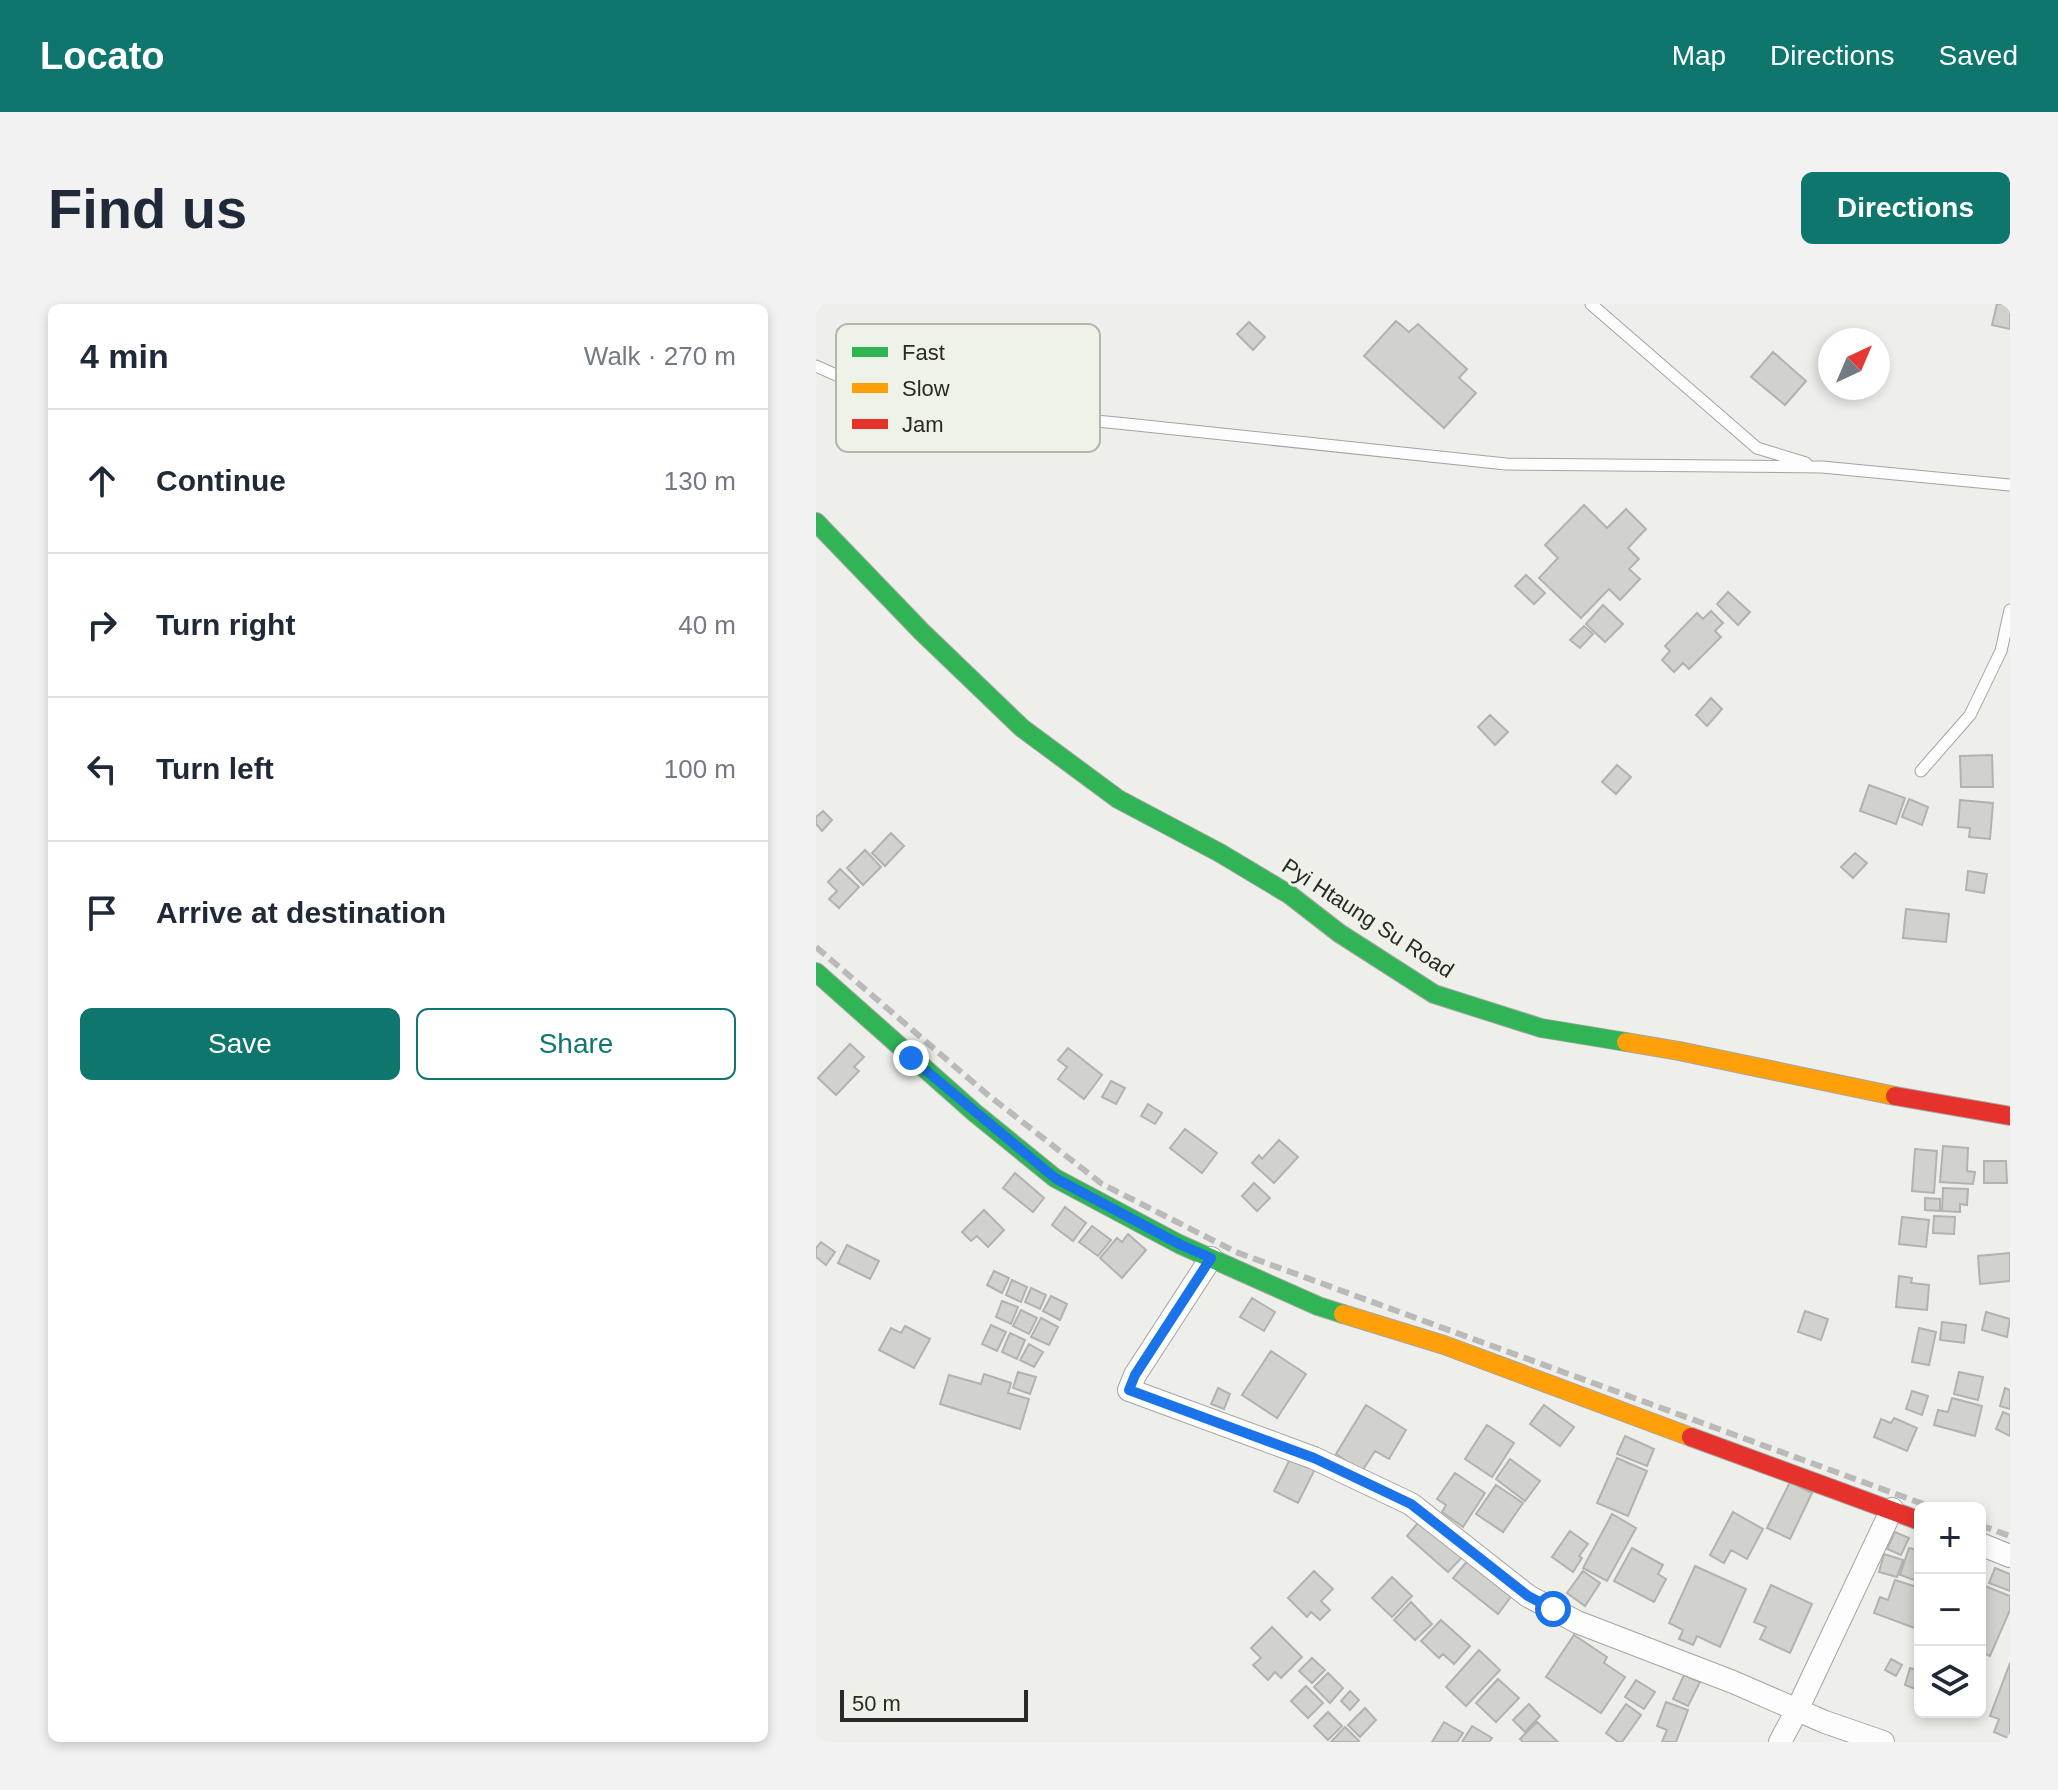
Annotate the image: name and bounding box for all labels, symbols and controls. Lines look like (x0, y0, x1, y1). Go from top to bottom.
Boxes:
text: Locato (40, 35, 165, 77)
text: Map (1672, 40, 1726, 71)
text: Directions (1770, 40, 1895, 71)
text: Saved (1939, 40, 2018, 71)
button: Directions (1801, 172, 2010, 244)
text: Find us (48, 177, 247, 240)
legend (836, 324, 1100, 452)
north arrow (1818, 328, 1890, 400)
text: 4 min (80, 337, 169, 375)
text: Fast (902, 340, 945, 365)
text: Walk · 270 m (584, 341, 736, 371)
text: Slow (902, 376, 950, 401)
text: Jam (902, 412, 944, 437)
icon: ahead (80, 459, 124, 503)
text: Continue (156, 464, 286, 497)
text: 130 m (664, 466, 736, 496)
icon: right (80, 603, 124, 647)
text: Turn right (156, 608, 295, 641)
text: 40 m (678, 610, 736, 640)
icon: left (80, 747, 124, 791)
text: Turn left (156, 752, 274, 785)
text: 100 m (664, 754, 736, 784)
street label: Pyi Htaung Su Road (1278, 853, 1458, 983)
icon: arrive (80, 891, 124, 935)
text: Arrive at destination (156, 896, 446, 929)
button: Save (80, 1008, 400, 1080)
button: Share (416, 1008, 736, 1080)
route end (893, 1040, 929, 1076)
map controls (1914, 1502, 1986, 1718)
button: + (1914, 1502, 1986, 1574)
button: − (1914, 1574, 1986, 1646)
route start (1535, 1591, 1571, 1627)
button: layers (1914, 1646, 1986, 1718)
scale bar (840, 1686, 1028, 1722)
text: 50 m (852, 1691, 901, 1716)

